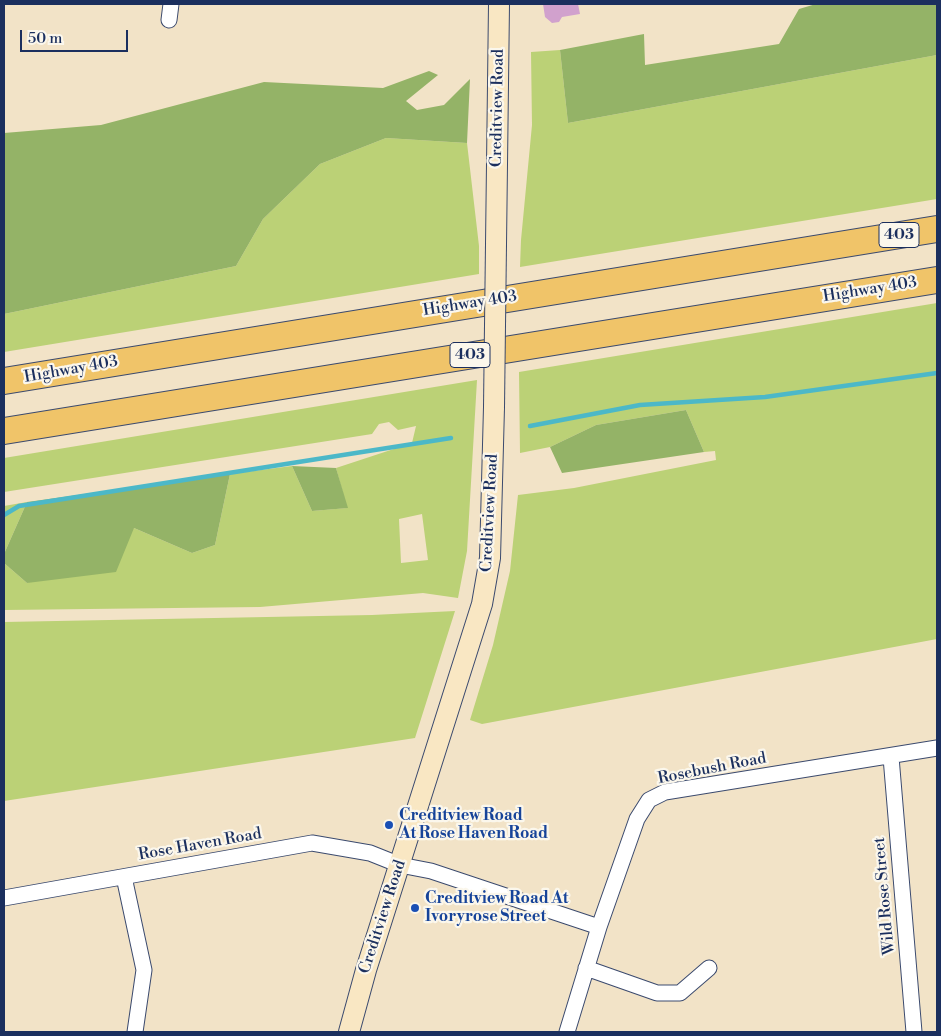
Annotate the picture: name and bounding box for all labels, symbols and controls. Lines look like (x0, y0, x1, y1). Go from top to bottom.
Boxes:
scale bar (22, 20, 130, 52)
text: 50 m (28, 29, 62, 48)
street label: Creditview Road (487, 49, 509, 167)
road number: 403 (879, 222, 919, 248)
street label: Highway 403 (822, 273, 918, 307)
street label: Highway 403 (422, 287, 518, 321)
road number: 403 (450, 342, 490, 368)
street label: Highway 403 (23, 352, 119, 388)
street label: Creditview Road (477, 453, 503, 573)
street label: Rosebush Road (656, 749, 768, 789)
place label: Creditview Road At Rose Haven Road (399, 806, 548, 844)
marker: Creditview Road At Rose Haven Road (383, 819, 395, 831)
street label: Rose Haven Road (137, 825, 263, 865)
street label: Wild Rose Street (870, 836, 900, 956)
street label: Creditview Road (356, 858, 410, 976)
place label: Creditview Road At Ivoryrose Street (425, 889, 568, 927)
marker: Creditview Road At Ivoryrose Street (409, 902, 421, 914)

